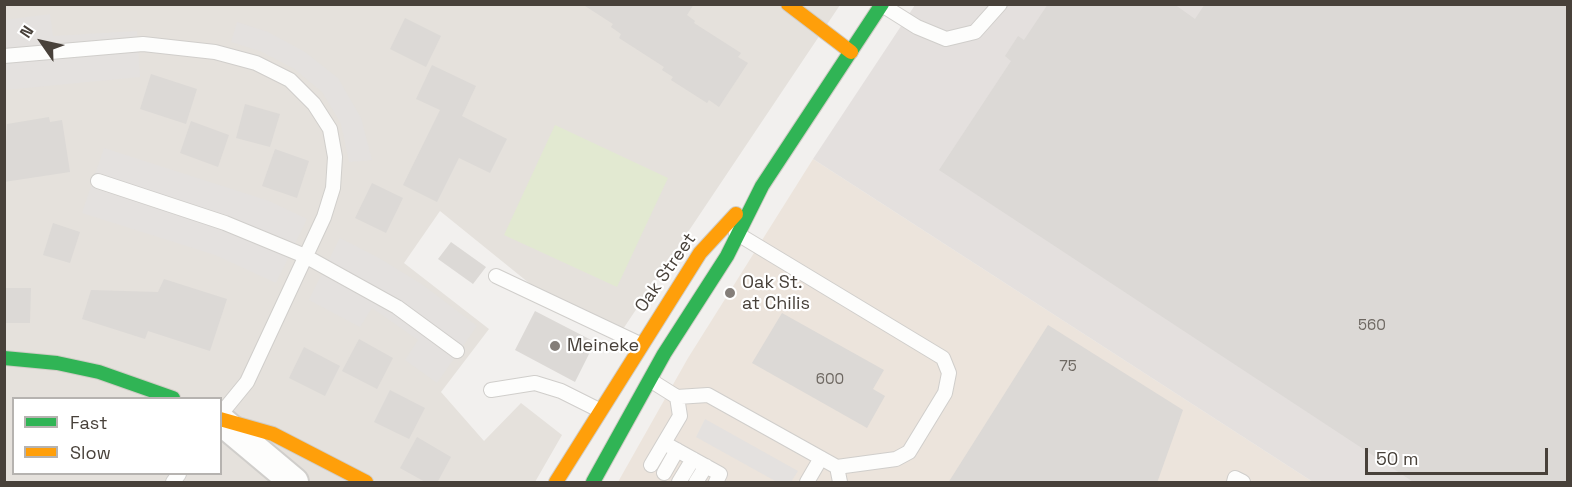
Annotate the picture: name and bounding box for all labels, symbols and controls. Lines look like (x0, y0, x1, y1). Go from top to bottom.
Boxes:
north arrow (12, 12, 72, 72)
text: N (15, 21, 38, 42)
street label: Oak Street (631, 229, 701, 317)
place label: Oak St. at Chilis (742, 272, 810, 314)
marker: Oak St. at Chilis (723, 286, 737, 300)
house number: 560 (1358, 317, 1386, 335)
place label: Meineke (567, 335, 639, 357)
marker: Meineke (548, 339, 562, 353)
house number: 75 (1059, 358, 1077, 376)
house number: 600 (816, 371, 844, 389)
legend (12, 397, 222, 475)
text: Fast (70, 411, 107, 434)
scale bar (1368, 436, 1551, 474)
text: Slow (70, 441, 111, 464)
text: 50 m (1376, 447, 1418, 470)

